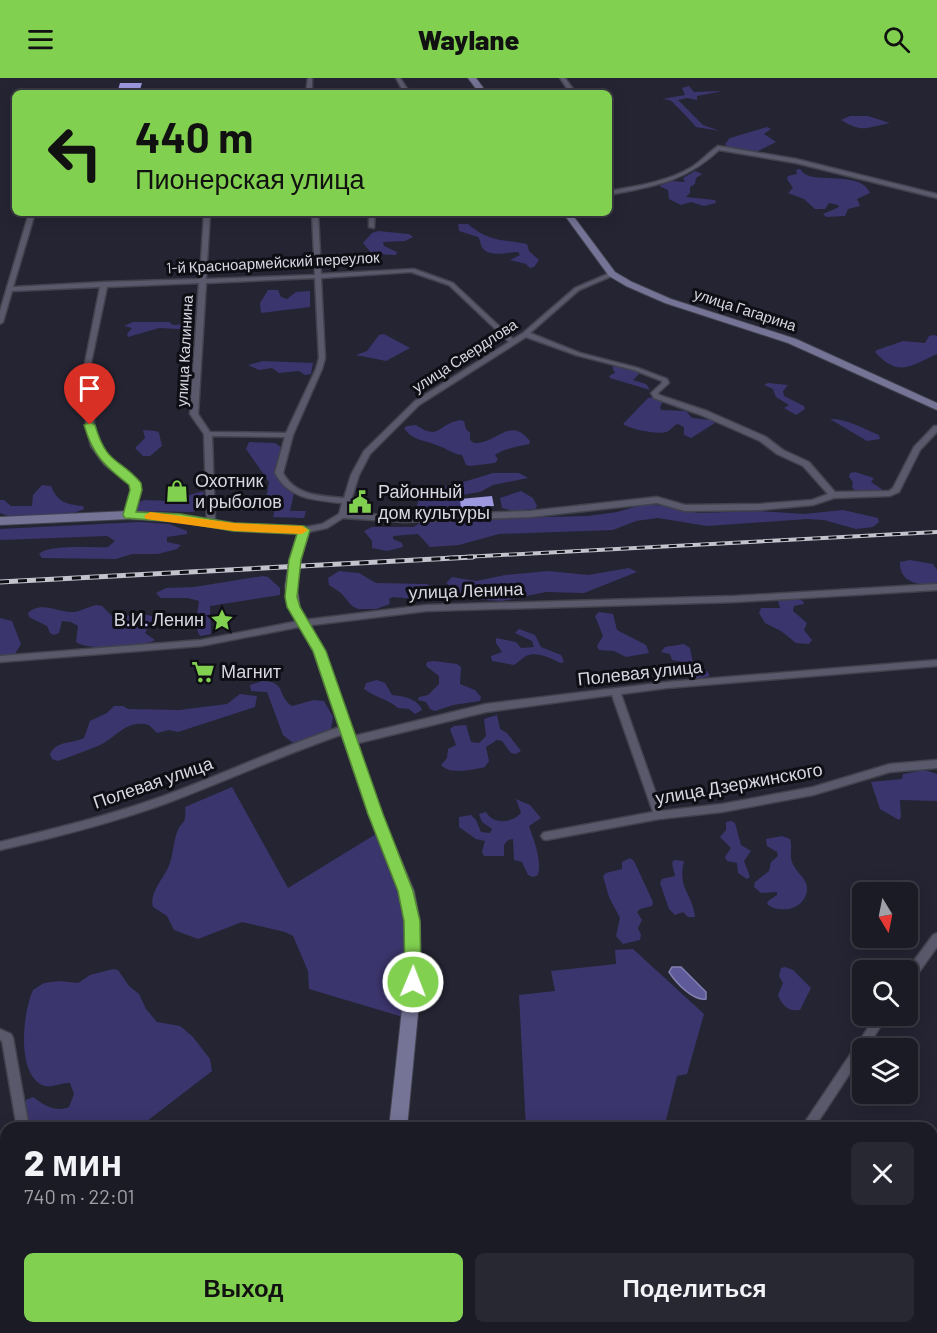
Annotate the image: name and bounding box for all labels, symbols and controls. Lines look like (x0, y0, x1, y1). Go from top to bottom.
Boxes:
icon: menu (24, 23, 57, 56)
text: Waylane (418, 23, 519, 55)
icon: search (880, 23, 913, 56)
text: 440 m (135, 111, 253, 161)
icon: left (36, 114, 114, 192)
text: Пионерская улица (135, 162, 365, 194)
street label: 1-й Красноармейский переулок (166, 247, 381, 277)
street label: улица Гагарина (692, 284, 799, 334)
street label: улица Калинина (172, 294, 196, 407)
street label: улица Свердлова (409, 314, 521, 396)
pin (64, 363, 115, 425)
icon: arrive (73, 372, 106, 405)
place label: Охотник и рыболов (195, 469, 282, 512)
shop icon: Охотник и рыболов (164, 478, 190, 504)
place label: Районный дом культуры (378, 480, 490, 523)
public building icon: Районный дом культуры (347, 489, 373, 515)
street label: улица Ленина (408, 577, 525, 603)
place icon: В.И. Ленин (209, 607, 235, 633)
place label: В.И. Ленин (114, 608, 204, 630)
street label: Полевая улица (576, 654, 704, 689)
supermarket icon: Магнит (190, 659, 216, 685)
place label: Магнит (221, 660, 281, 682)
street label: Полевая улица (90, 751, 216, 813)
street label: улица Дзержинского (654, 757, 824, 809)
north arrow (852, 882, 918, 948)
map controls (852, 882, 918, 1104)
position arrow (381, 950, 445, 1014)
button: search (852, 960, 918, 1026)
button: layers (852, 1038, 918, 1104)
text: 2 мин (24, 1140, 122, 1183)
button: close (851, 1142, 914, 1205)
text: 740 m · 22:01 (24, 1184, 134, 1208)
button: Выход (24, 1253, 463, 1322)
button: Поделиться (475, 1253, 914, 1322)

